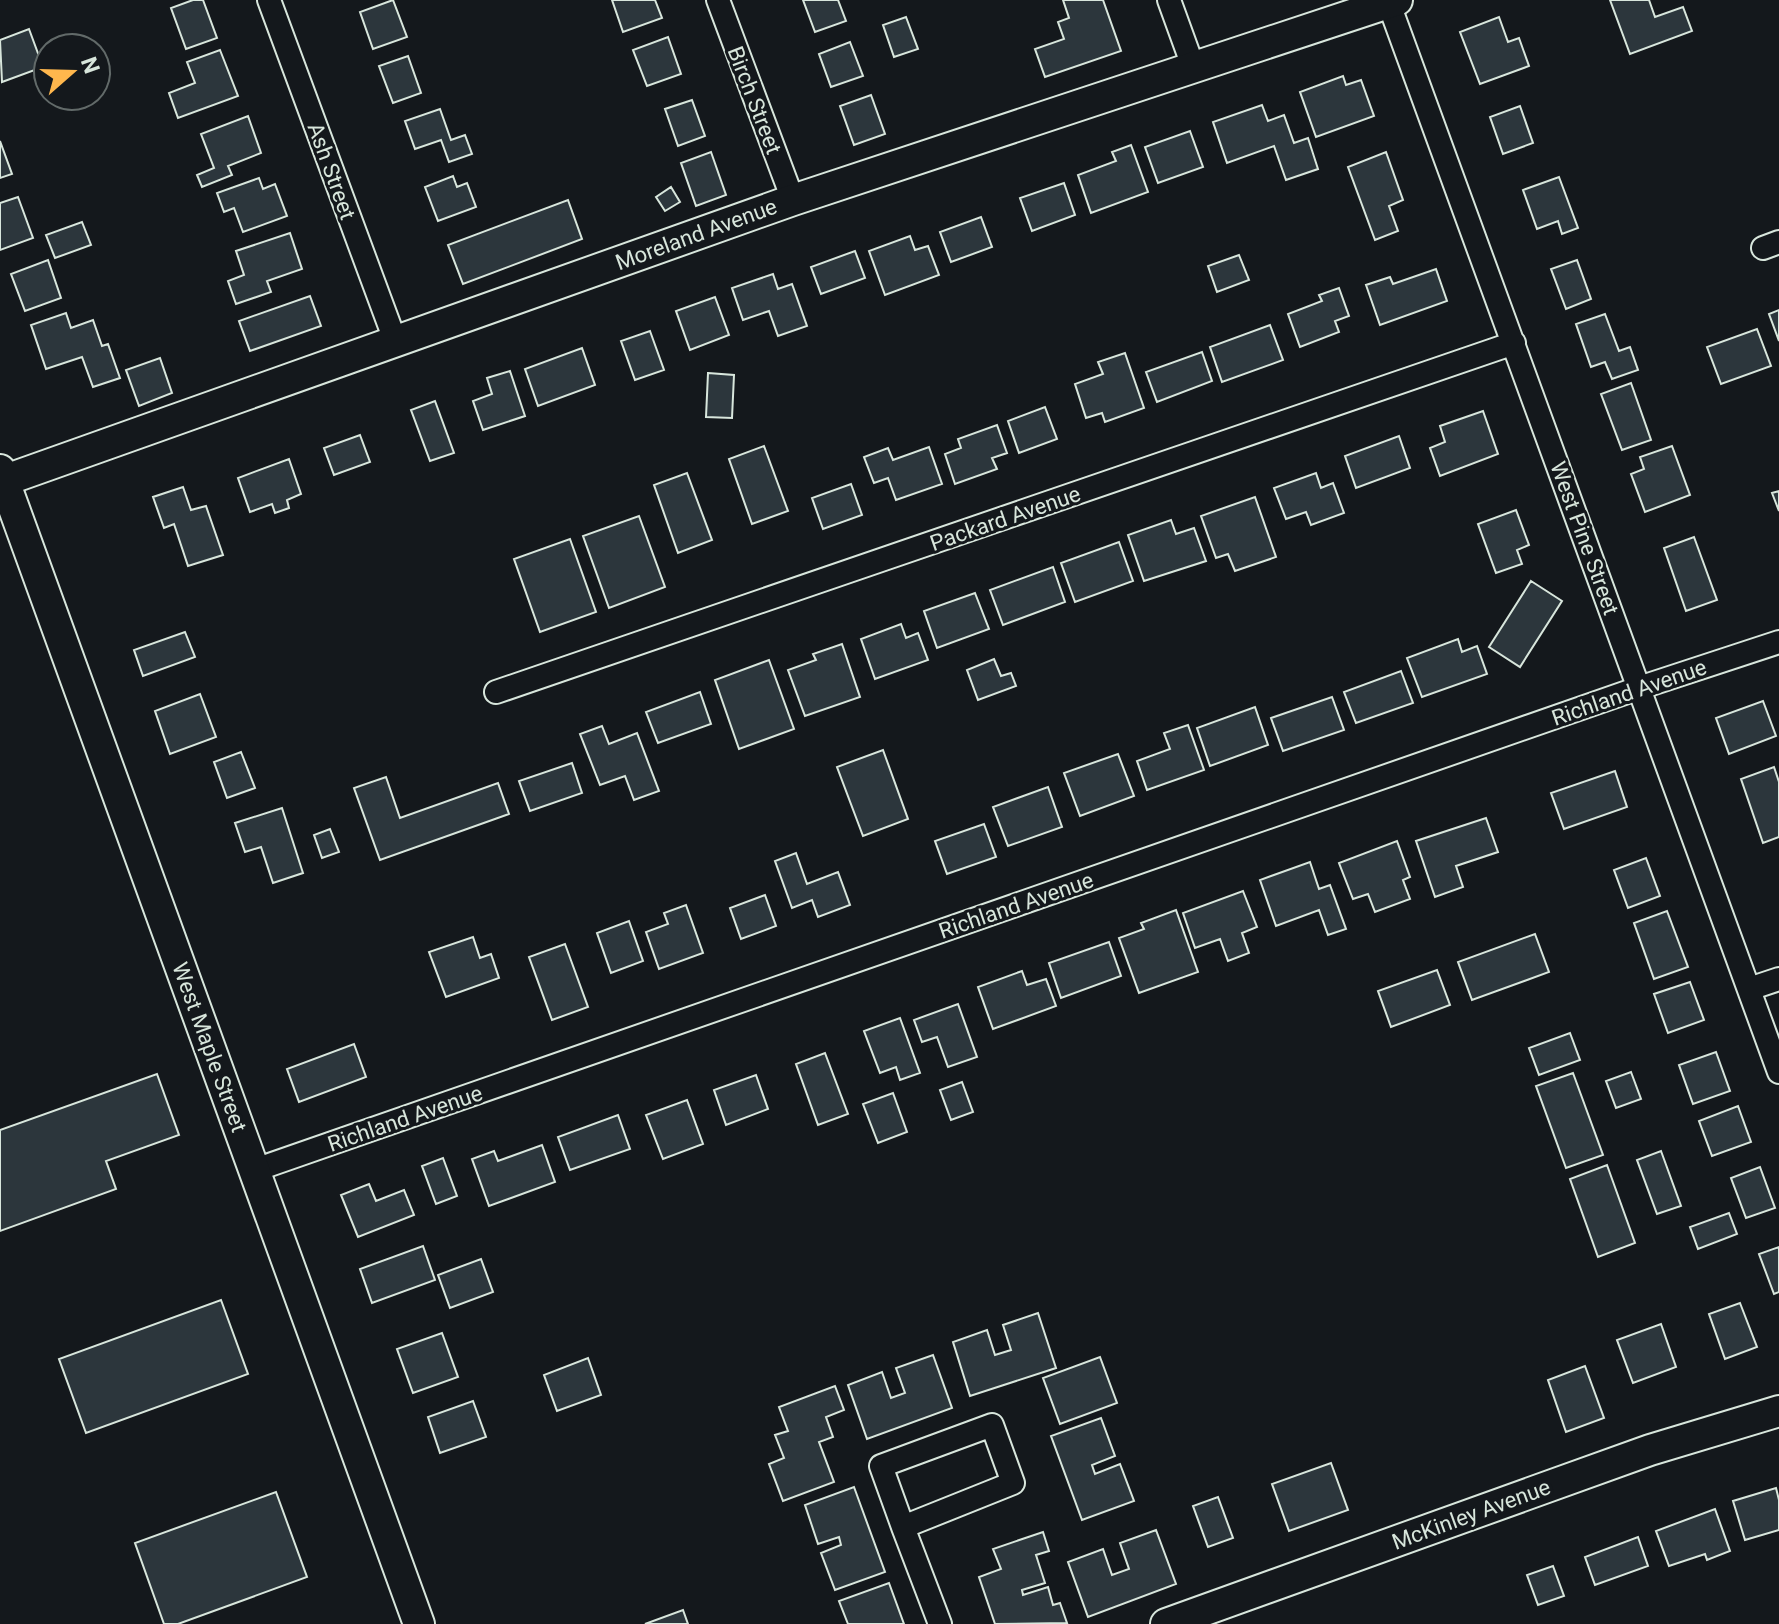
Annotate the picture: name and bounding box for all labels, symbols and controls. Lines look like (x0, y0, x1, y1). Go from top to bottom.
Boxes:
north arrow (32, 32, 112, 112)
street label: Birch Street (723, 43, 787, 158)
text: N (76, 54, 105, 77)
street label: Ash Street (302, 119, 361, 223)
street label: Moreland Avenue (612, 194, 780, 275)
street label: West Pine Street (1545, 458, 1624, 618)
street label: Packard Avenue (927, 481, 1084, 556)
street label: Richland Avenue (1549, 654, 1710, 731)
street label: Richland Avenue (936, 867, 1097, 944)
street label: West Maple Street (167, 959, 252, 1136)
street label: Richland Avenue (325, 1080, 486, 1157)
street label: McKinley Avenue (1389, 1474, 1554, 1555)

